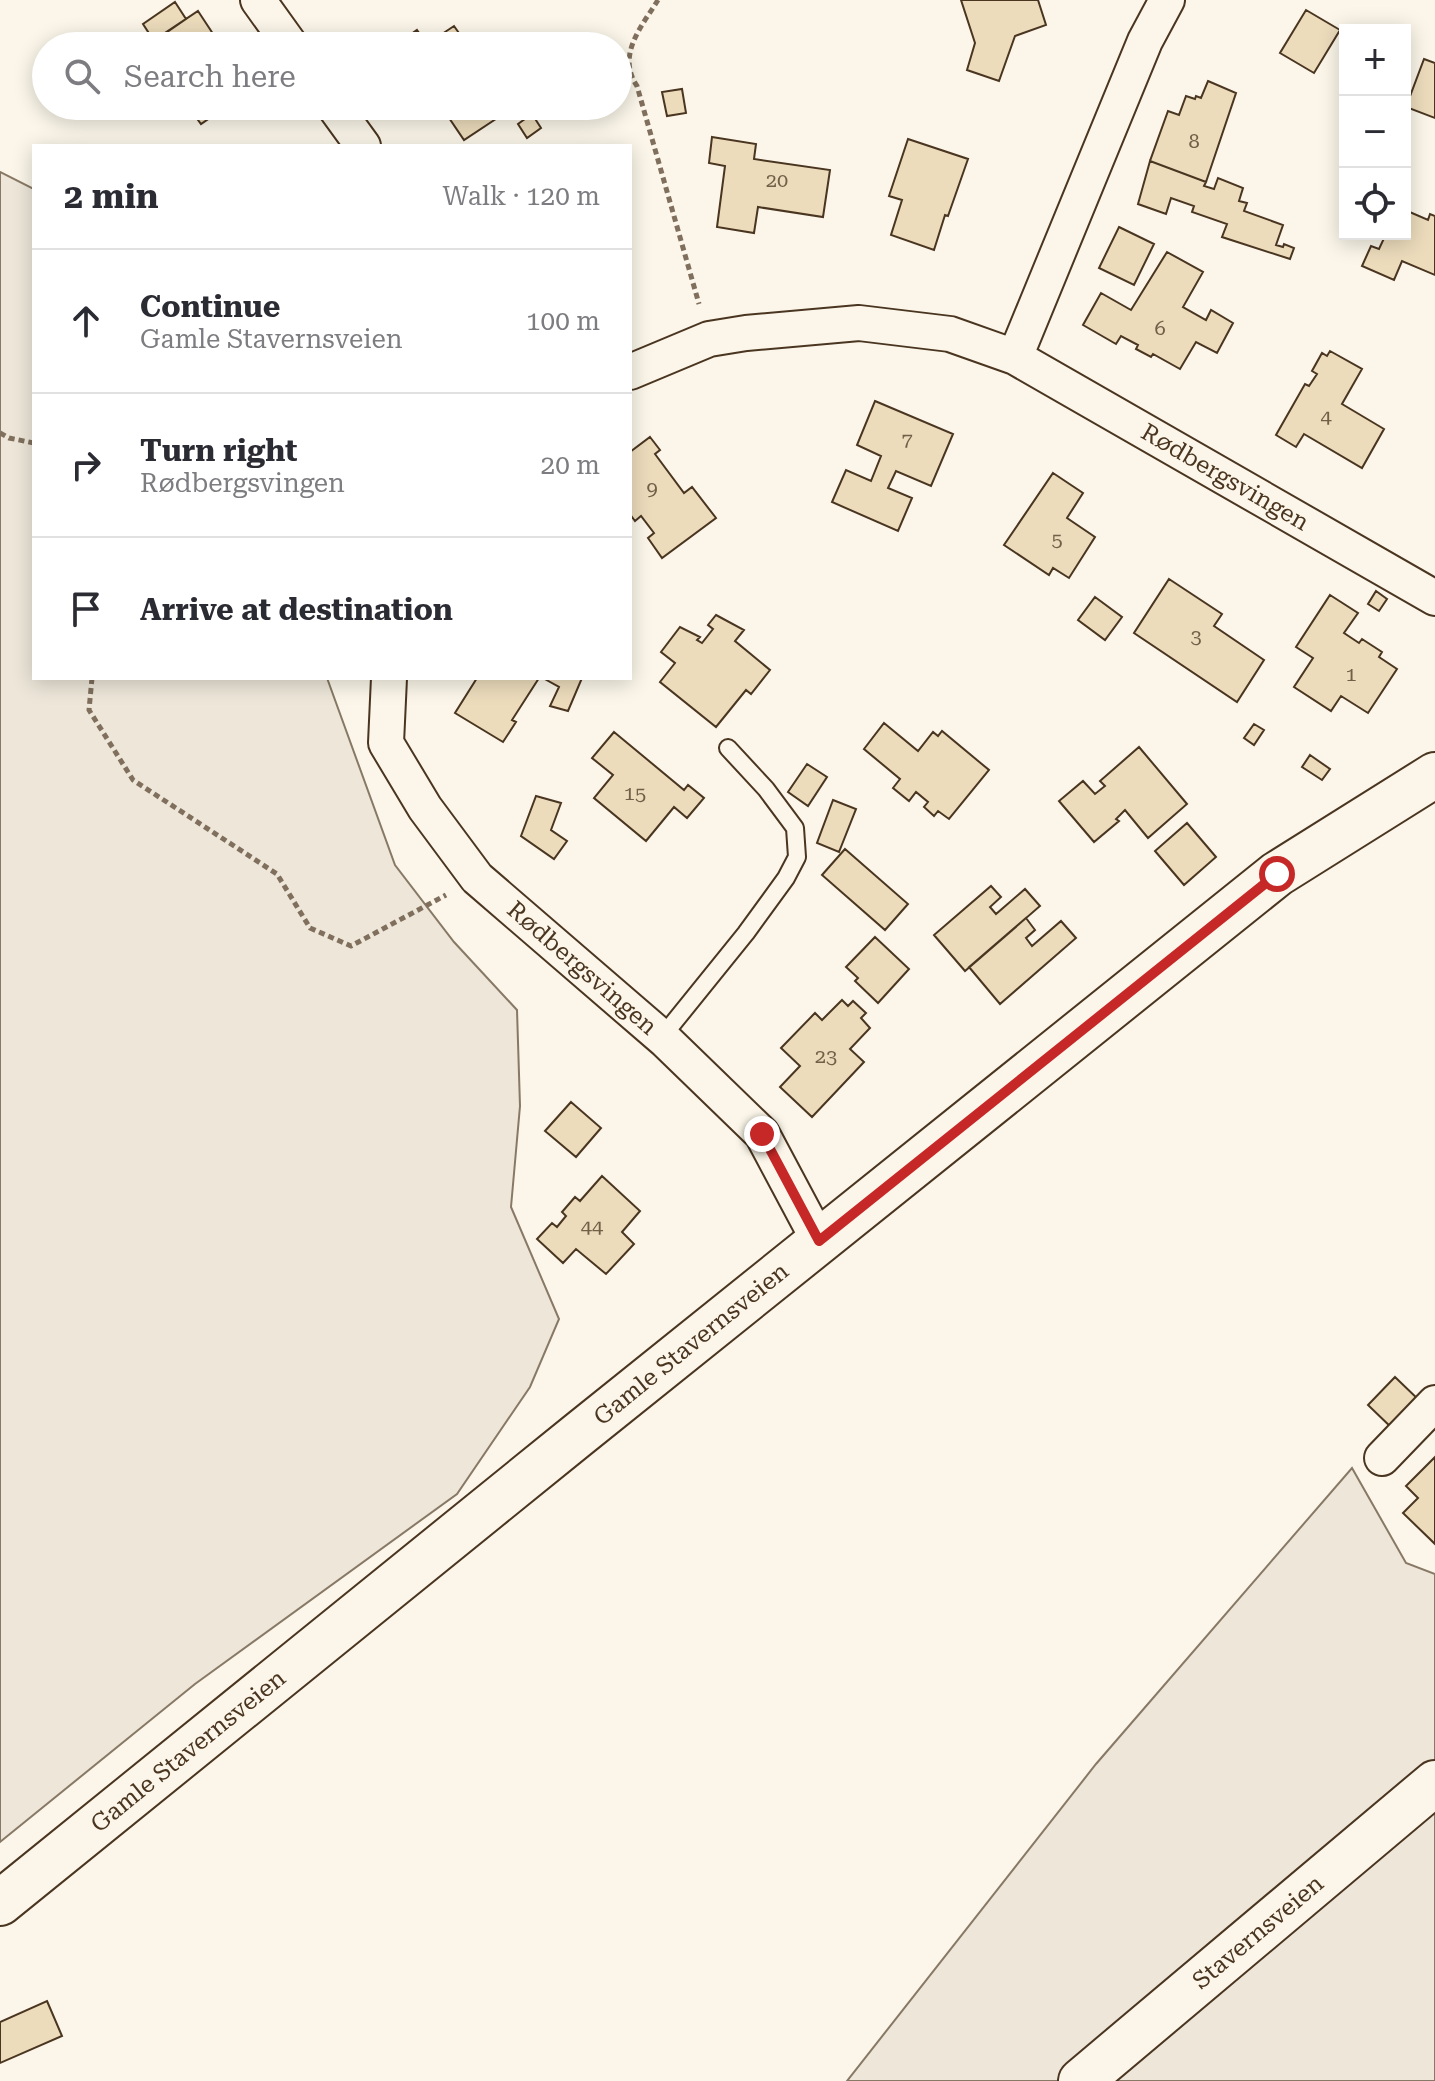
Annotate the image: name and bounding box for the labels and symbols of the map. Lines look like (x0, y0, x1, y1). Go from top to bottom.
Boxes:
house number: 8 (1188, 129, 1200, 153)
house number: 20 (766, 168, 788, 192)
house number: 6 (1154, 316, 1166, 340)
house number: 4 (1320, 404, 1332, 428)
street label: Rødbergsvingen (1136, 418, 1314, 536)
house number: 7 (901, 428, 913, 452)
house number: 9 (646, 476, 658, 500)
house number: 5 (1051, 527, 1063, 551)
house number: 3 (1190, 624, 1202, 648)
house number: 1 (1345, 662, 1357, 686)
house number: 15 (624, 781, 646, 805)
route start (1259, 856, 1295, 892)
street label: Rødbergsvingen (501, 895, 663, 1041)
house number: 23 (815, 1044, 837, 1068)
route end (744, 1116, 780, 1152)
house number: 44 (581, 1214, 604, 1238)
street label: Gamle Stavernsveien (588, 1257, 794, 1431)
street label: Gamle Stavernsveien (85, 1664, 291, 1838)
street label: Stavernsveien (1187, 1869, 1329, 1995)

